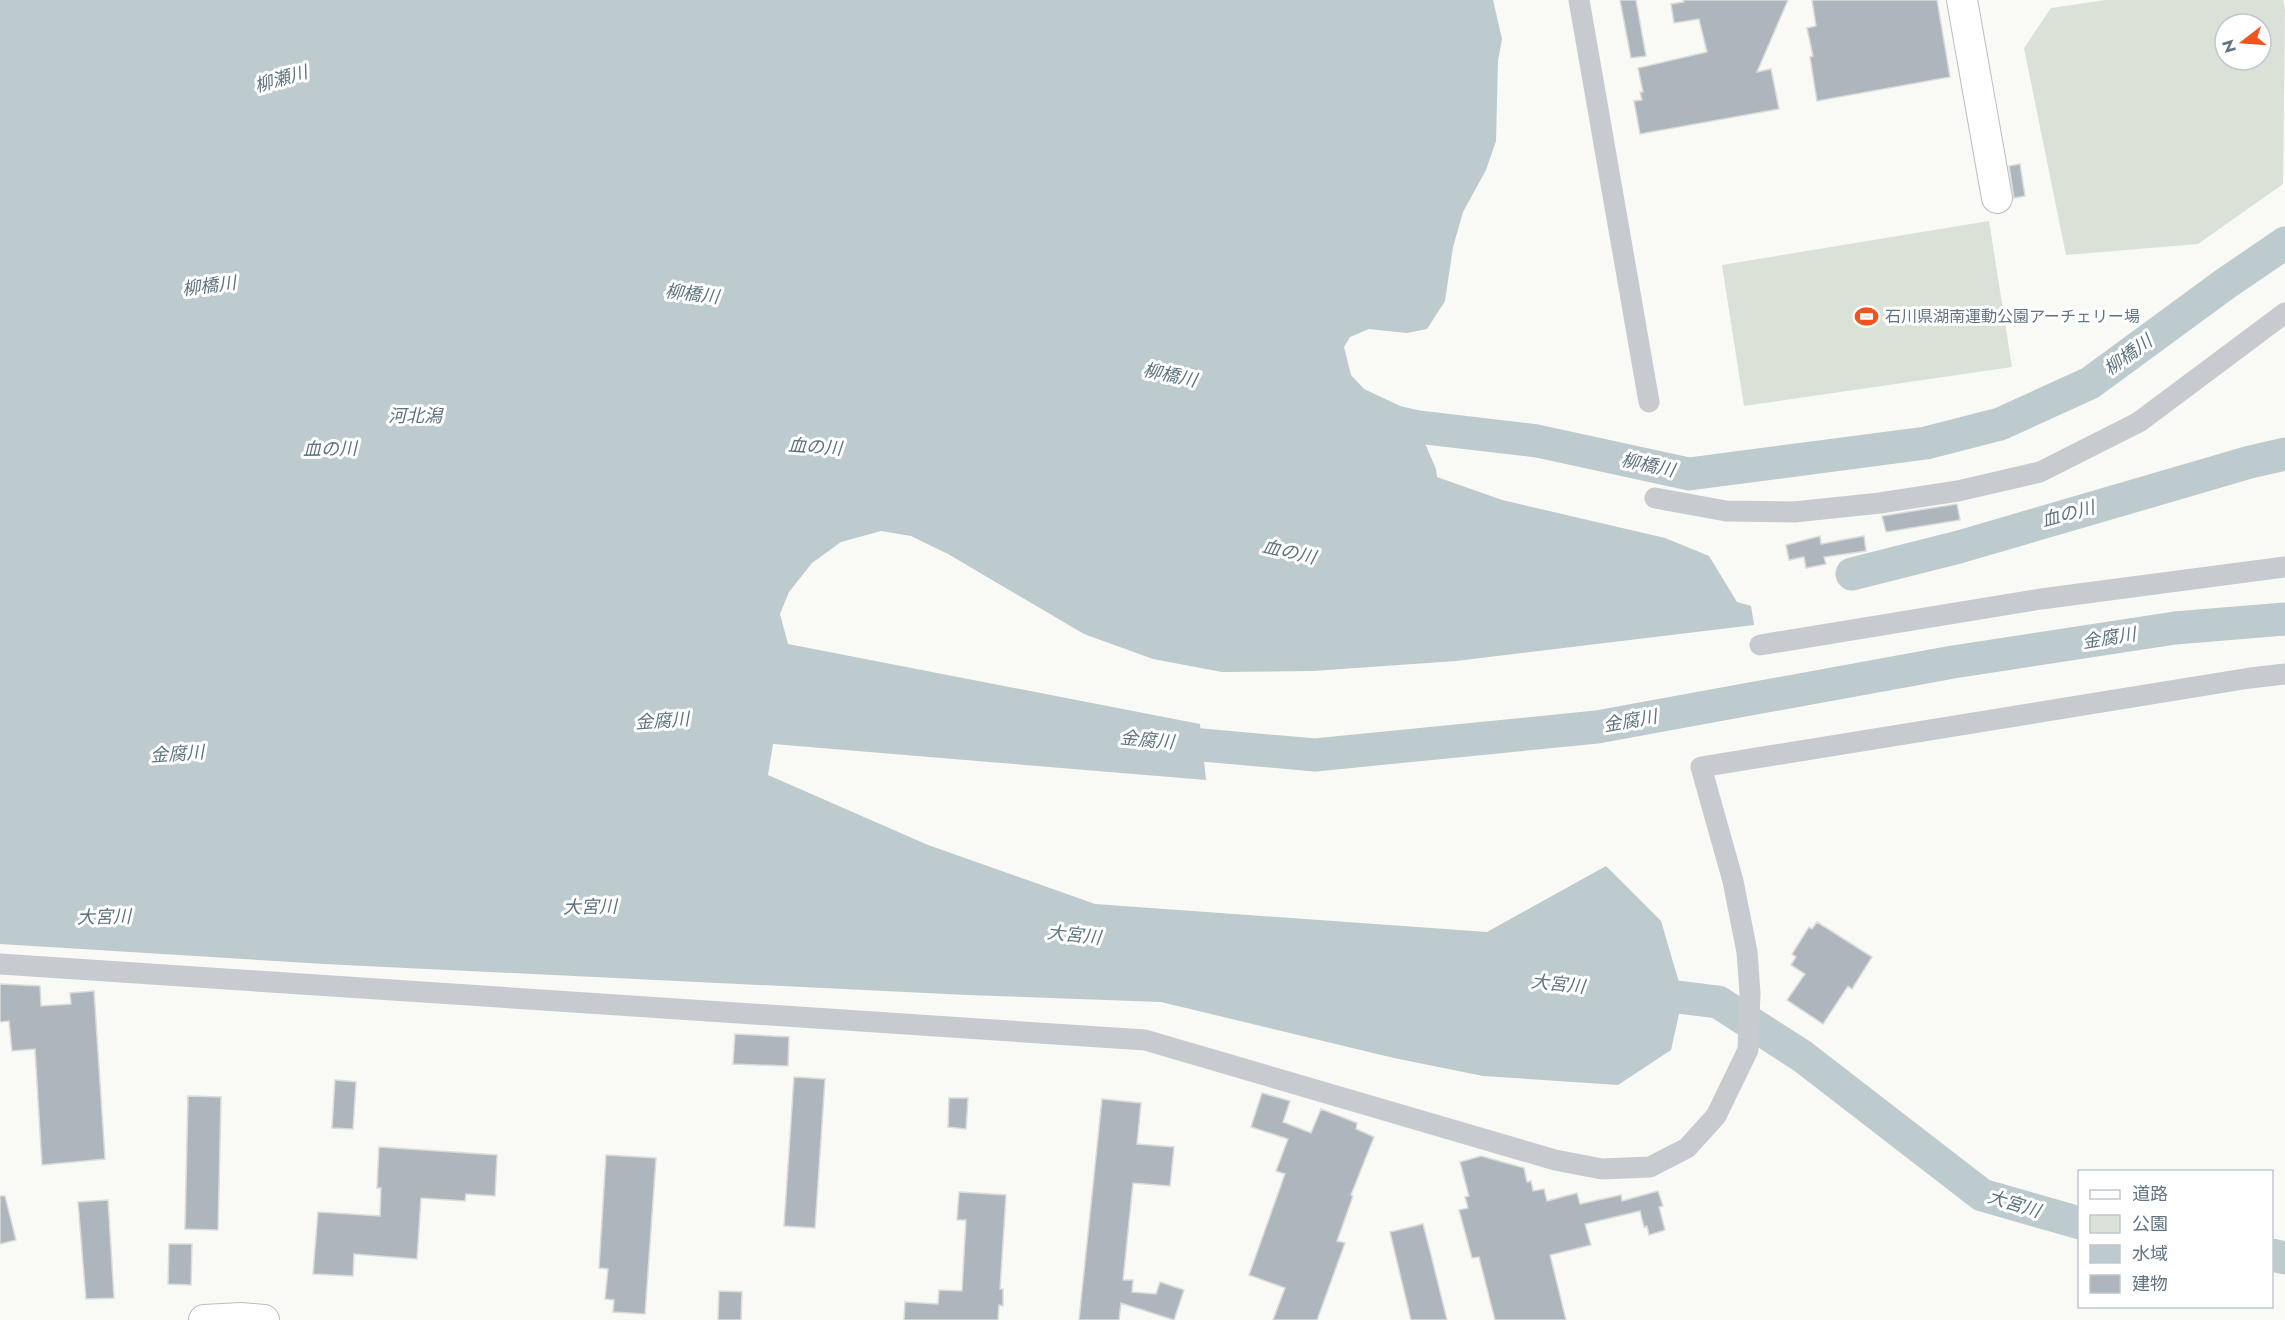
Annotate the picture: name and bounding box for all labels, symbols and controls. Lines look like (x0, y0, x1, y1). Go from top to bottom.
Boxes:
north arrow (2213, 12, 2273, 72)
text: N (2216, 37, 2242, 56)
water label: 柳瀬川 (251, 59, 312, 99)
water label: 柳橋川 (181, 270, 239, 302)
water label: 柳橋川 (664, 278, 722, 310)
sports icon: 石川県湖南運動公園アーチェリー場 (1854, 303, 1880, 329)
place label: 石川県湖南運動公園アーチェリー場 (1885, 305, 2140, 328)
water label: 柳橋川 (2099, 327, 2159, 381)
water label: 柳橋川 (1141, 357, 1201, 394)
water label: 河北潟 (388, 403, 444, 429)
water label: 血の川 (787, 432, 845, 462)
water label: 血の川 (303, 435, 359, 462)
water label: 柳橋川 (1619, 447, 1679, 484)
water label: 血の川 (2039, 494, 2099, 534)
water label: 血の川 (1260, 533, 1320, 571)
water label: 金腐川 (2080, 621, 2140, 655)
water label: 金腐川 (1601, 703, 1661, 738)
water label: 金腐川 (634, 706, 692, 736)
water label: 金腐川 (1119, 725, 1177, 755)
water label: 金腐川 (149, 739, 207, 769)
water label: 大宮川 (563, 893, 619, 920)
water label: 大宮川 (77, 903, 133, 930)
water label: 大宮川 (1046, 919, 1104, 951)
water label: 大宮川 (1530, 968, 1588, 1000)
legend (2078, 1170, 2273, 1308)
text: 道路 (2132, 1181, 2168, 1207)
water label: 大宮川 (1984, 1184, 2046, 1225)
text: 公園 (2132, 1211, 2168, 1237)
text: 水域 (2132, 1241, 2168, 1267)
text: 建物 (2132, 1271, 2168, 1297)

